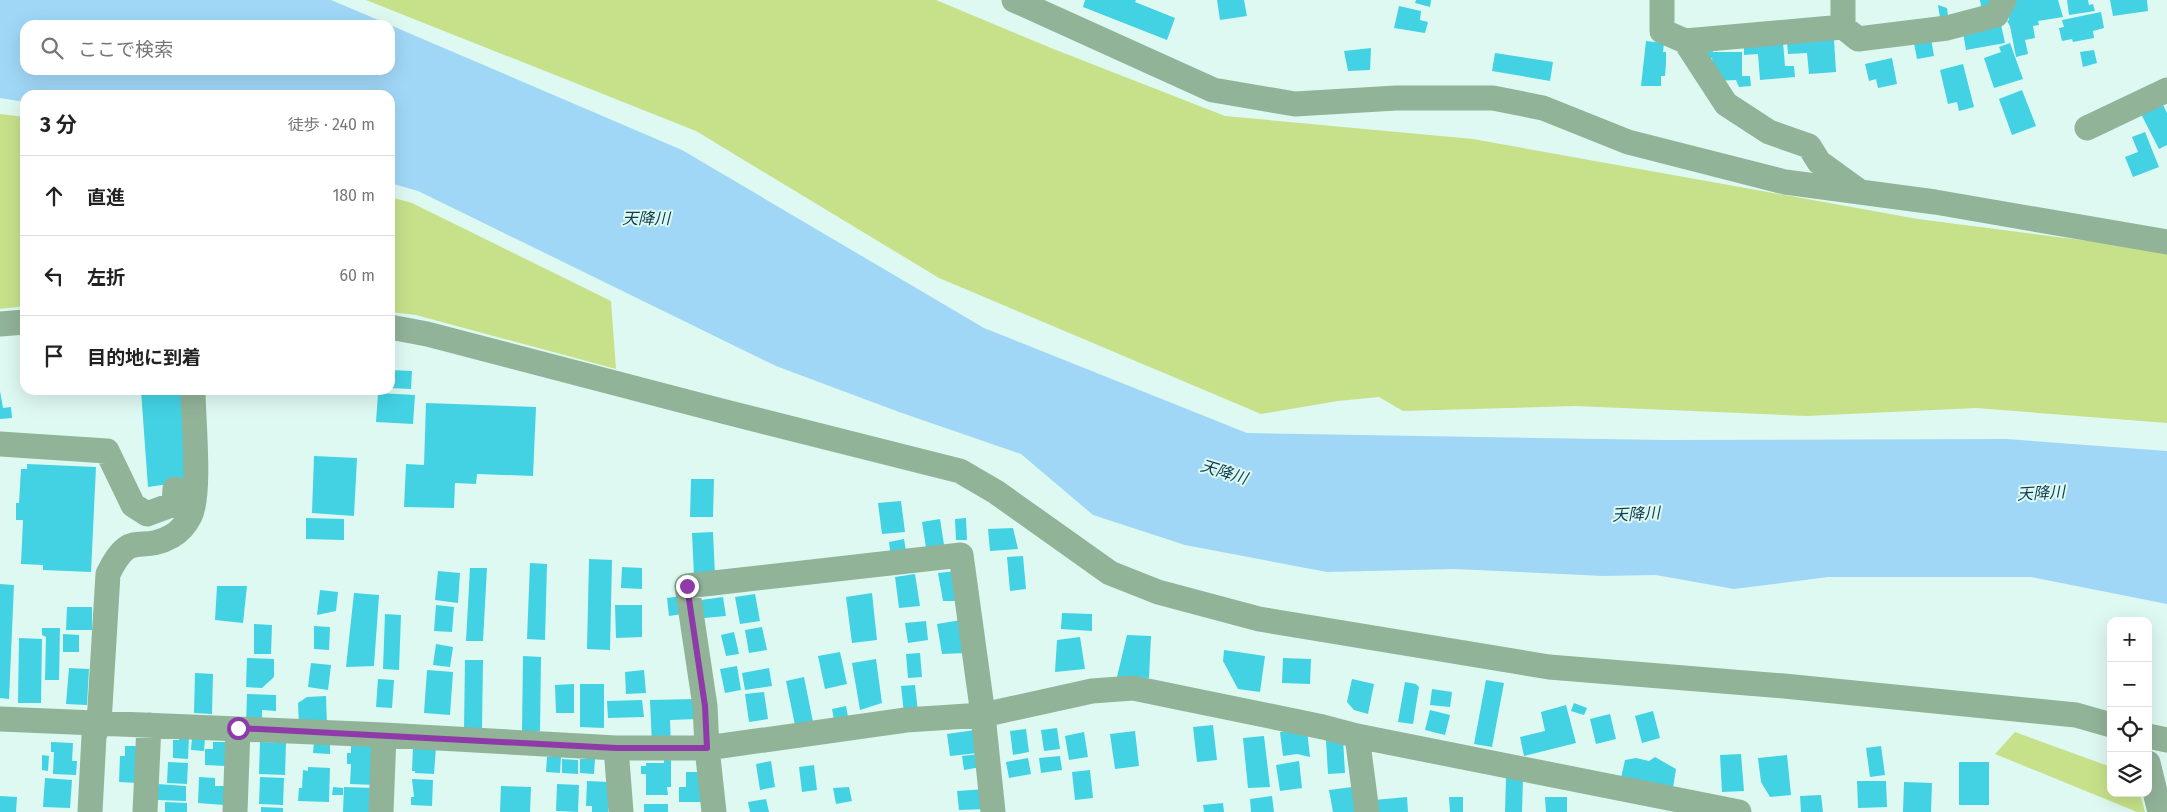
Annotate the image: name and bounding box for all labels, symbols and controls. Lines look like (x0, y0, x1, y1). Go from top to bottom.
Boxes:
search box (20, 20, 395, 75)
icon: search (38, 34, 66, 62)
text: ここで検索 (78, 38, 173, 61)
text: 3 分 (40, 112, 77, 138)
text: 徒歩 · 240 m (288, 115, 375, 134)
icon: ahead (40, 182, 68, 210)
text: 直進 (87, 186, 125, 209)
text: 180 m (332, 186, 375, 205)
water label: 天降川 (622, 209, 672, 228)
icon: left (40, 262, 68, 290)
text: 左折 (87, 266, 125, 289)
text: 60 m (340, 266, 375, 285)
icon: arrive (40, 342, 68, 370)
text: 目的地に到着 (87, 346, 201, 369)
water label: 天降川 (1198, 456, 1252, 489)
water label: 天降川 (2017, 482, 2067, 504)
water label: 天降川 (1612, 503, 1662, 525)
route end (676, 575, 699, 598)
map controls (2107, 617, 2152, 797)
button: + (2107, 617, 2152, 662)
button: − (2107, 662, 2152, 707)
button: locate (2107, 707, 2152, 752)
route start (227, 717, 250, 740)
button: layers (2107, 752, 2152, 797)

